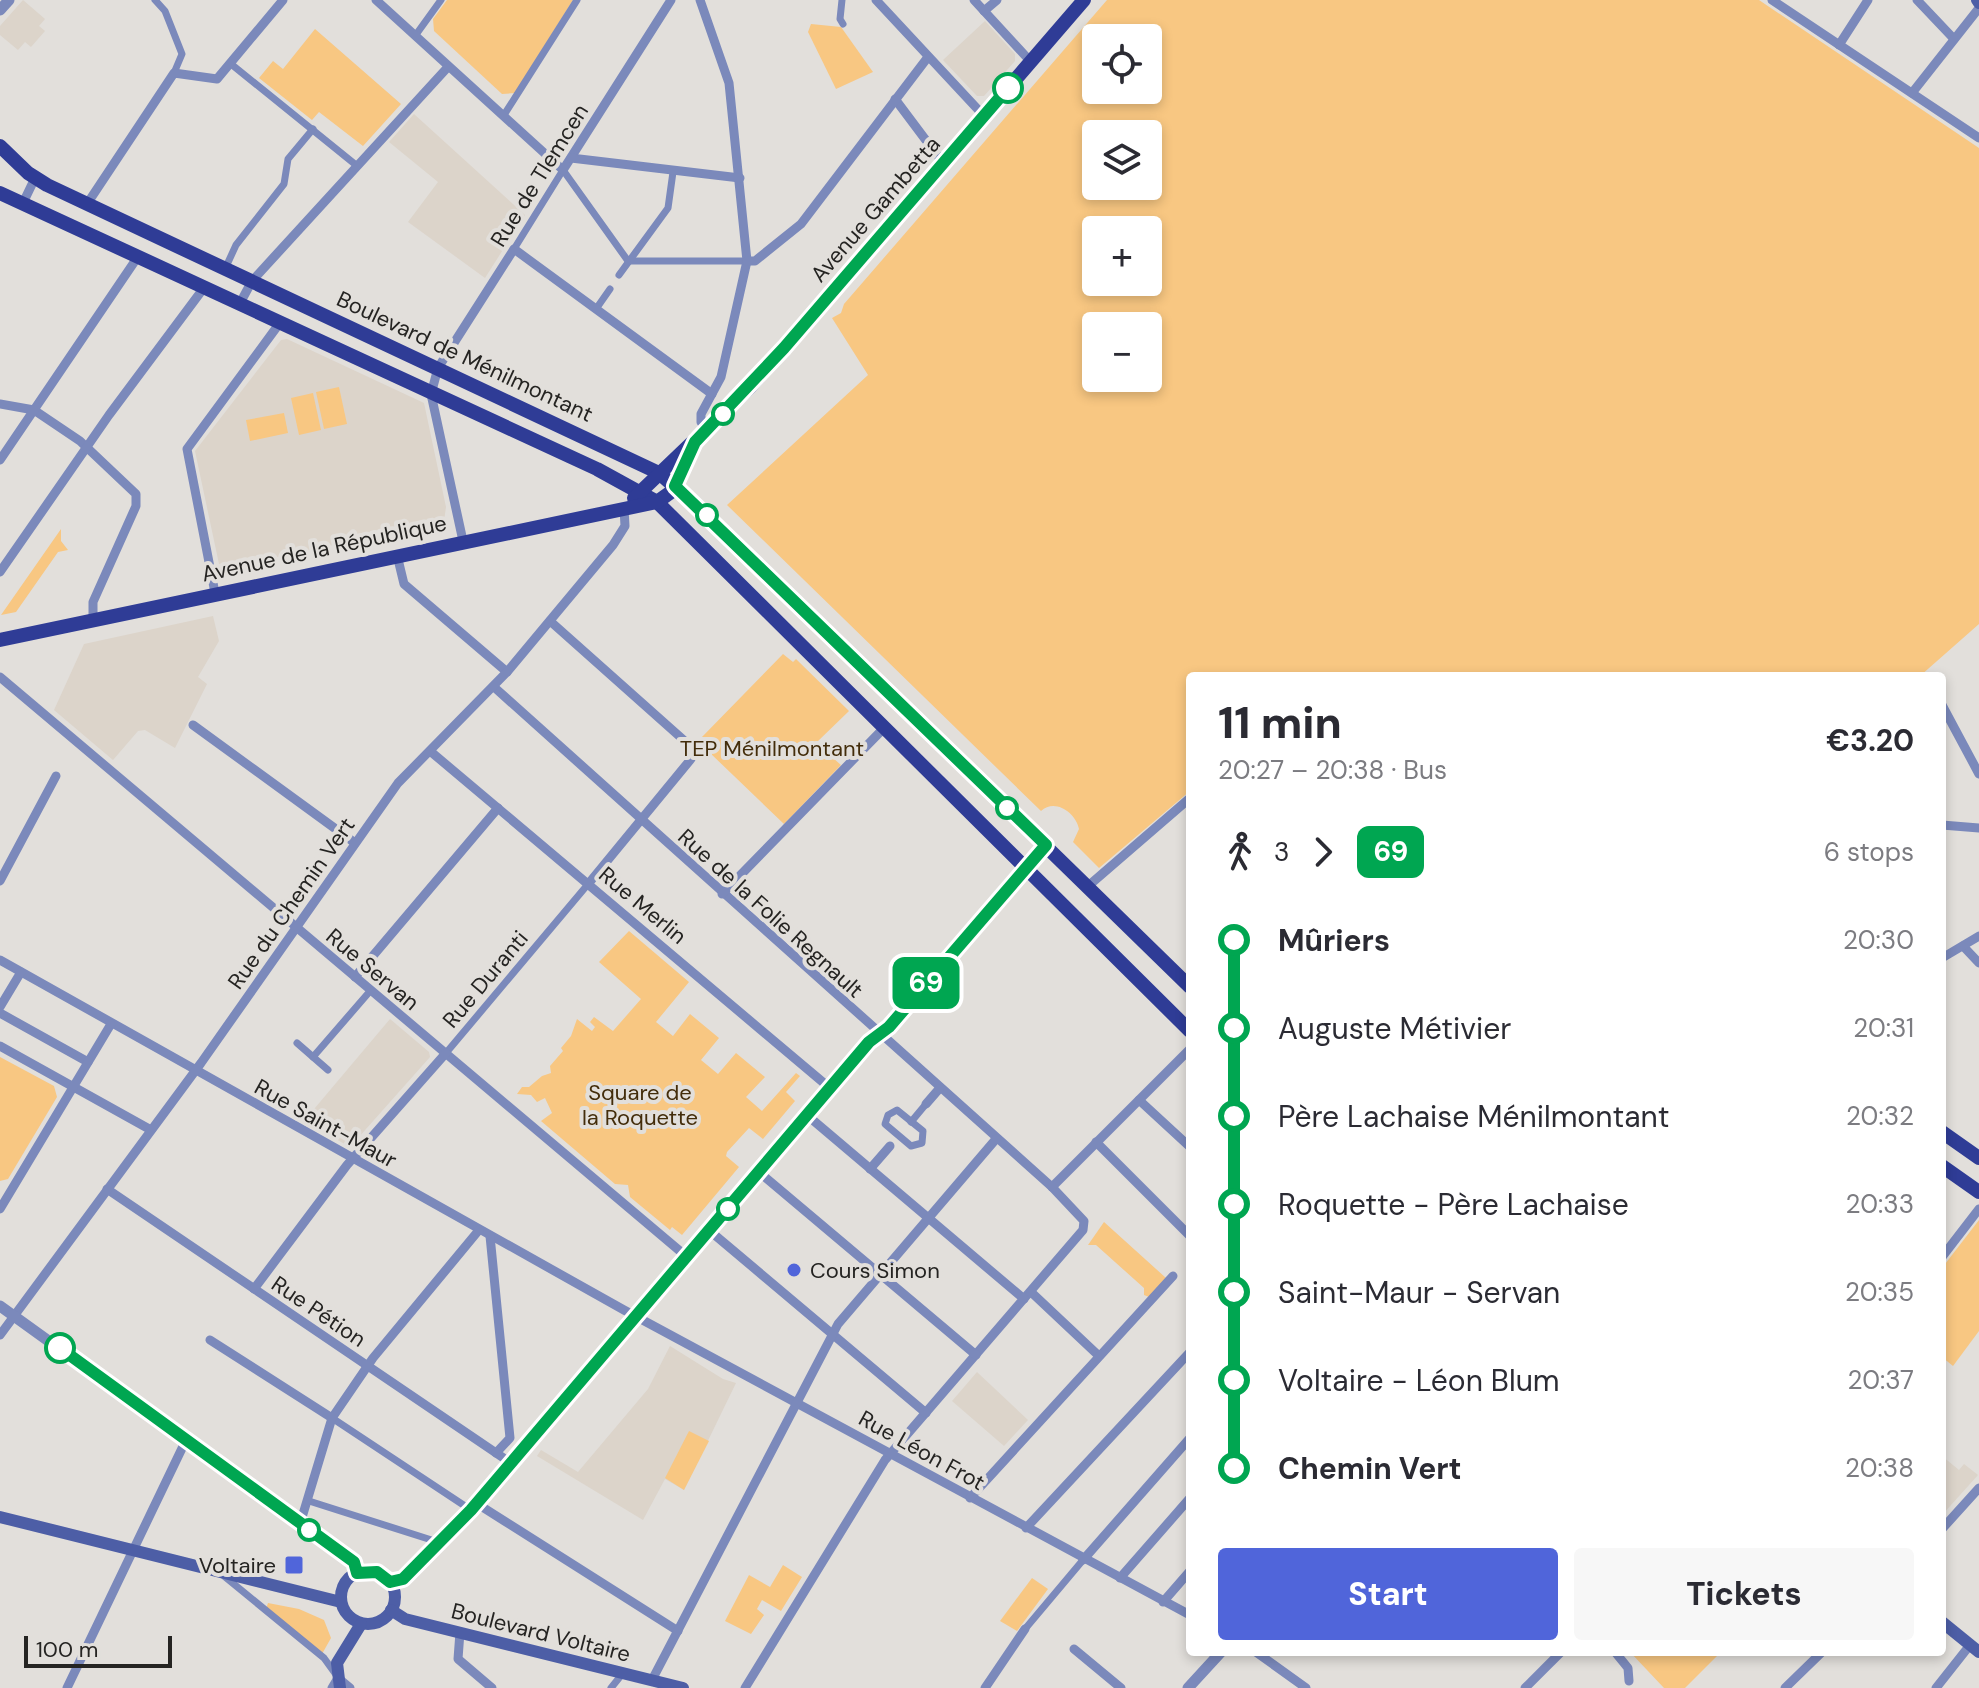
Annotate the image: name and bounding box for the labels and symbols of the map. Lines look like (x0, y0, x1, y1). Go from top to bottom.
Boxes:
unlabelled marker (993, 73, 1023, 103)
street label: Rue de Tlemcen (484, 98, 595, 252)
street label: Avenue Gambetta (804, 130, 947, 288)
street label: Boulevard de Ménilmontant (332, 284, 598, 429)
unlabelled marker (712, 403, 734, 425)
unlabelled marker (696, 504, 718, 526)
street label: Avenue de la République (199, 508, 449, 589)
park label: TEP Ménilmontant (680, 734, 864, 763)
unlabelled marker (996, 797, 1018, 819)
street label: Rue du Chemin Vert (221, 812, 362, 995)
street label: Rue de la Folie Regnault (672, 822, 869, 1004)
street label: Rue Merlin (593, 860, 693, 951)
street label: Rue Servan (320, 922, 425, 1017)
street label: Rue Duranti (436, 925, 535, 1034)
line badge: 69 (890, 957, 962, 1009)
street label: Rue Saint-Maur (249, 1072, 402, 1175)
park label: Square de la Roquette (582, 1078, 698, 1132)
unlabelled marker (717, 1198, 739, 1220)
place label: Cours Simon (810, 1256, 940, 1285)
marker: Cours Simon (785, 1261, 803, 1279)
street label: Rue Pétion (266, 1269, 372, 1354)
unlabelled marker (45, 1333, 75, 1363)
street label: Rue Léon Frot (854, 1404, 990, 1497)
unlabelled marker (298, 1519, 320, 1541)
place label: Voltaire (199, 1551, 276, 1580)
marker: Voltaire (283, 1554, 305, 1576)
street label: Boulevard Voltaire (448, 1596, 633, 1669)
scale bar (24, 1632, 172, 1668)

